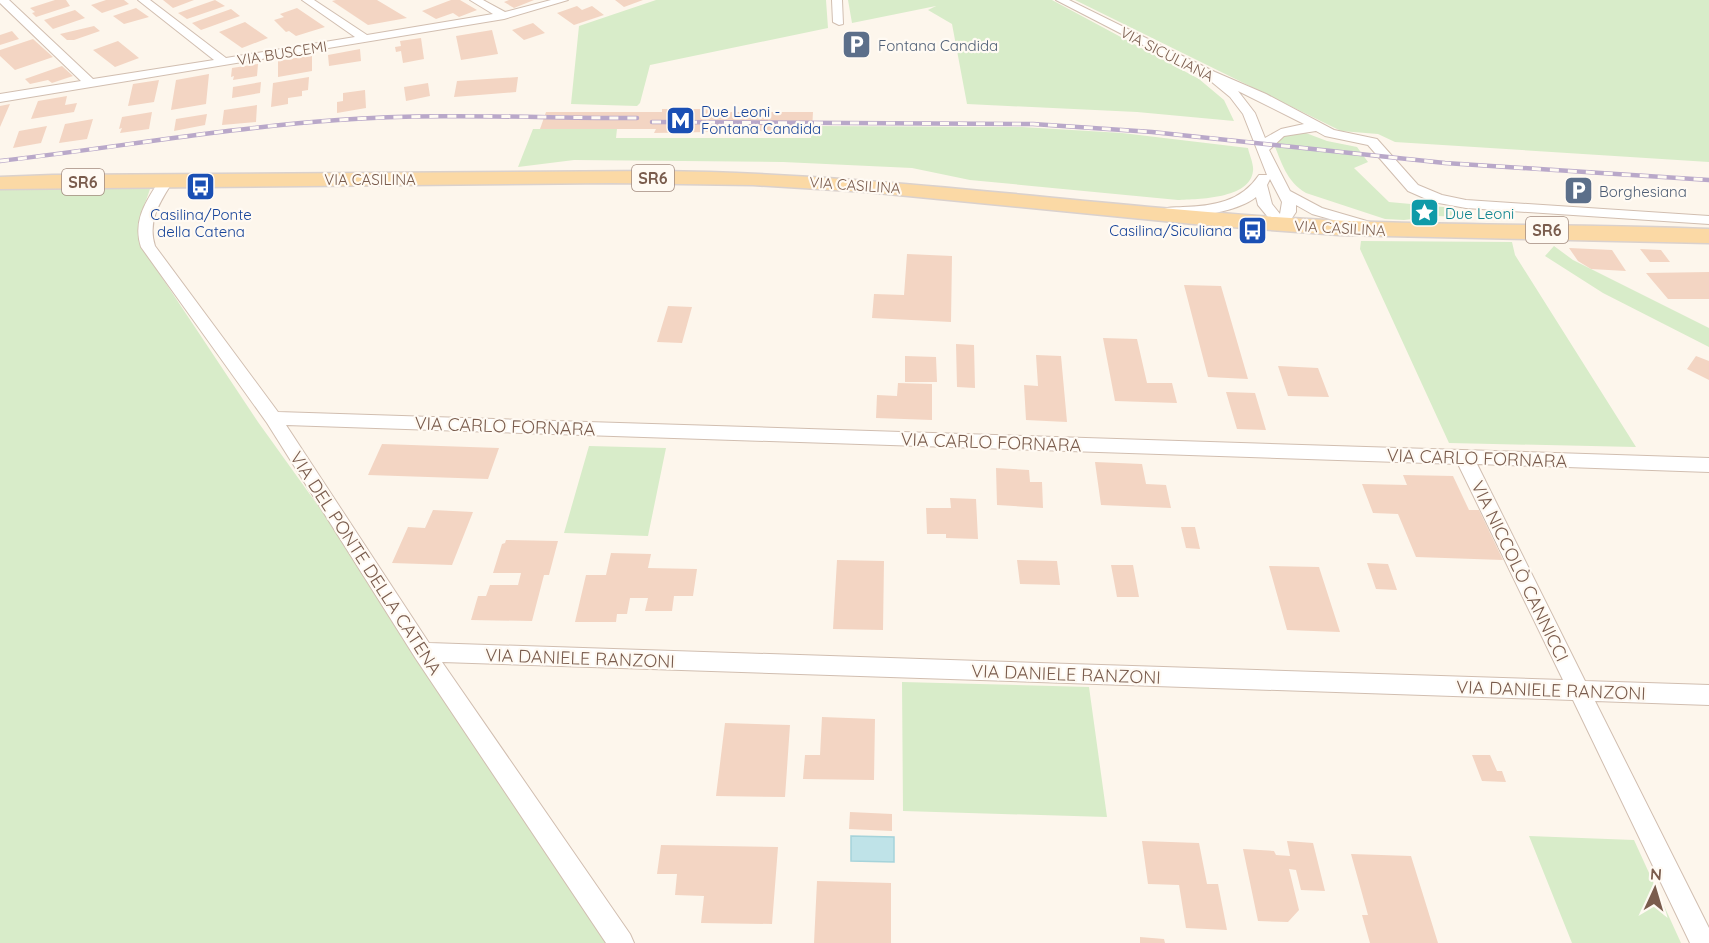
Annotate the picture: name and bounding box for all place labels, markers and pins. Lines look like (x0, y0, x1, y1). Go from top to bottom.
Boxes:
parking icon: Fontana Candida (841, 29, 873, 61)
place label: Fontana Candida (878, 36, 998, 55)
place label: Due Leoni - Fontana Candida (701, 102, 821, 138)
metro station icon: Due Leoni - Fontana Candida (664, 104, 696, 136)
bus stop icon: Casilina/Ponte della Catena (185, 171, 217, 203)
parking icon: Borghesiana (1562, 175, 1594, 207)
place label: Borghesiana (1599, 182, 1687, 201)
place icon: Due Leoni (1408, 197, 1440, 229)
place label: Due Leoni (1445, 204, 1514, 223)
place label: Casilina/Ponte della Catena (150, 205, 252, 241)
bus stop icon: Casilina/Siculiana (1237, 214, 1269, 246)
place label: Casilina/Siculiana (1109, 221, 1232, 240)

